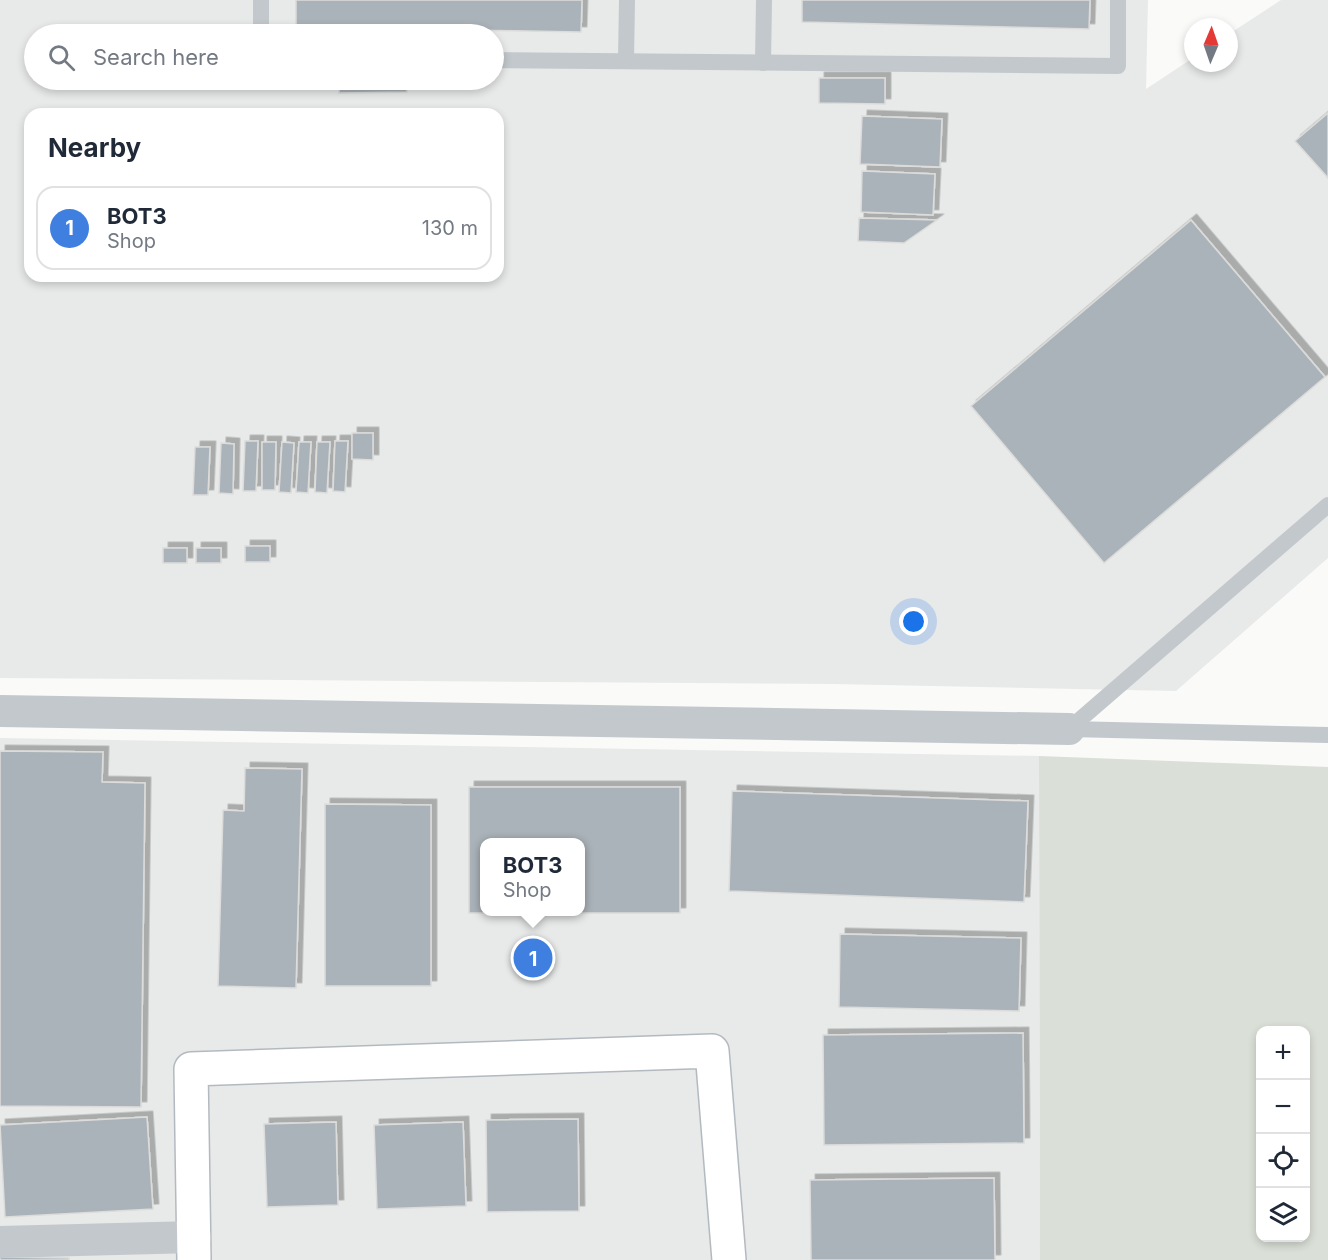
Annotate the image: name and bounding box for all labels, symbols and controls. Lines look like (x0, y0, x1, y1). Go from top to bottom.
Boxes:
north arrow (1184, 18, 1238, 72)
search box (24, 24, 504, 90)
icon: search (45, 41, 78, 74)
text: Search here (93, 44, 219, 70)
text: Nearby (48, 132, 141, 163)
text: BOT3 (107, 203, 167, 229)
text: 1 (65, 216, 74, 240)
text: 130 m (422, 216, 478, 240)
text: Shop (107, 229, 156, 253)
your location (899, 607, 928, 636)
popup (480, 838, 585, 916)
text: BOT3 (503, 852, 562, 878)
text: Shop (503, 878, 552, 902)
pin: 1 (514, 936, 552, 980)
map controls (1256, 1026, 1310, 1242)
button: + (1256, 1026, 1310, 1080)
button: − (1256, 1080, 1310, 1134)
button: locate (1256, 1134, 1310, 1188)
button: layers (1256, 1188, 1310, 1242)

